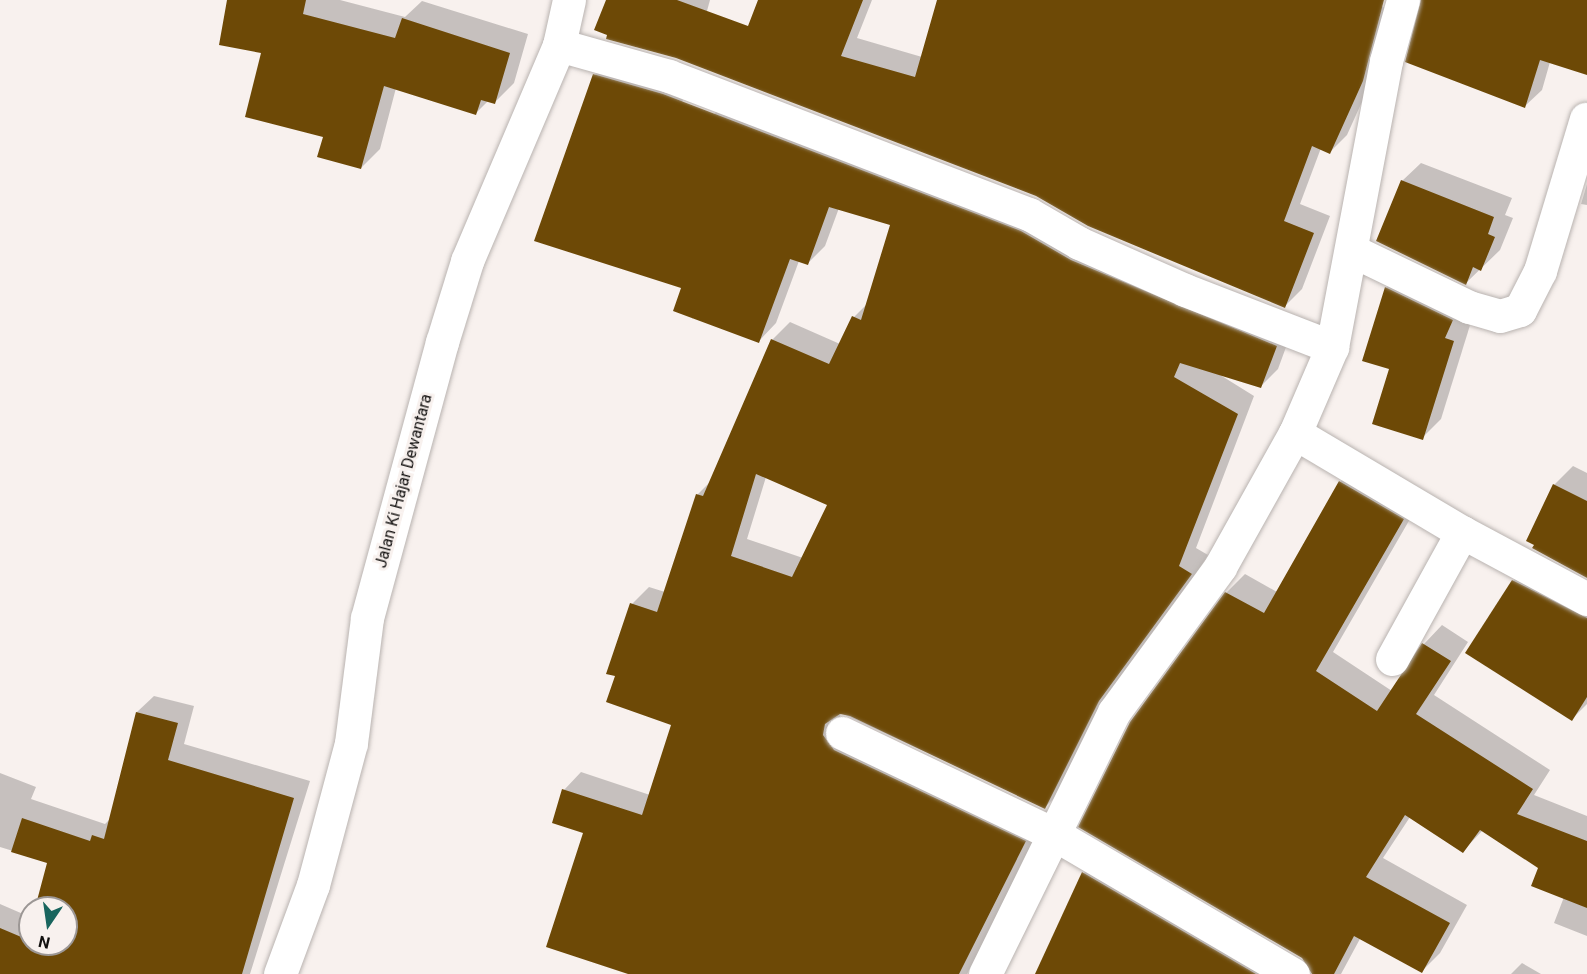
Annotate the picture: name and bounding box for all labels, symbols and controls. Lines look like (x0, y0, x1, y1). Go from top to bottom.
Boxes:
street label: Jalan Ki Hajar Dewantara (372, 392, 436, 570)
north arrow (18, 896, 78, 956)
text: N (37, 932, 52, 953)

